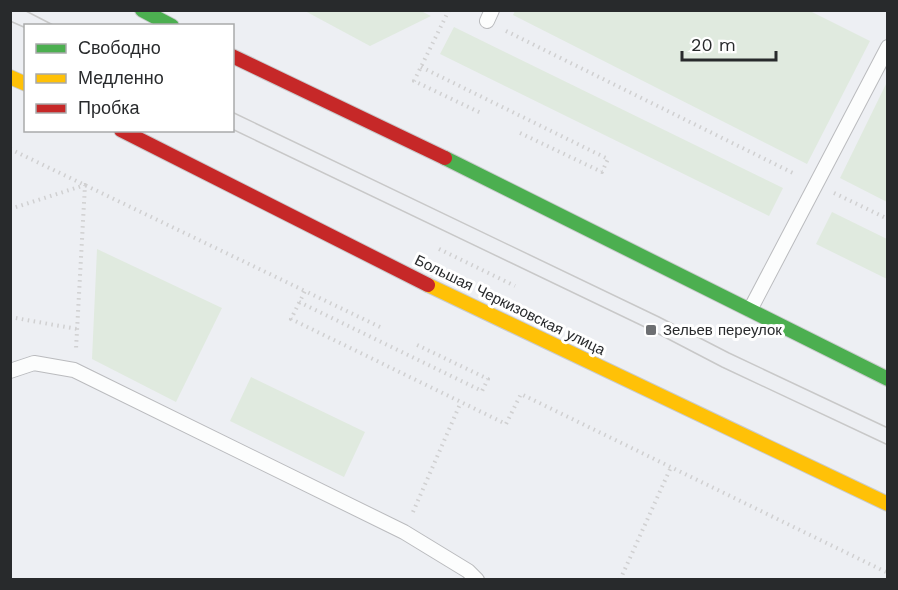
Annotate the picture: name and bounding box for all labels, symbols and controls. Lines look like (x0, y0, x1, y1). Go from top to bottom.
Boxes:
legend (24, 24, 234, 132)
scale bar (682, 24, 776, 62)
text: 20 m (691, 34, 736, 55)
text: Свободно (78, 37, 161, 58)
text: Медленно (78, 67, 164, 88)
text: Пробка (78, 97, 141, 118)
street label: Большая Черкизовская улица (412, 251, 609, 359)
place label: Зельев переулок (663, 321, 782, 339)
marker: Зельев переулок (644, 323, 658, 337)

